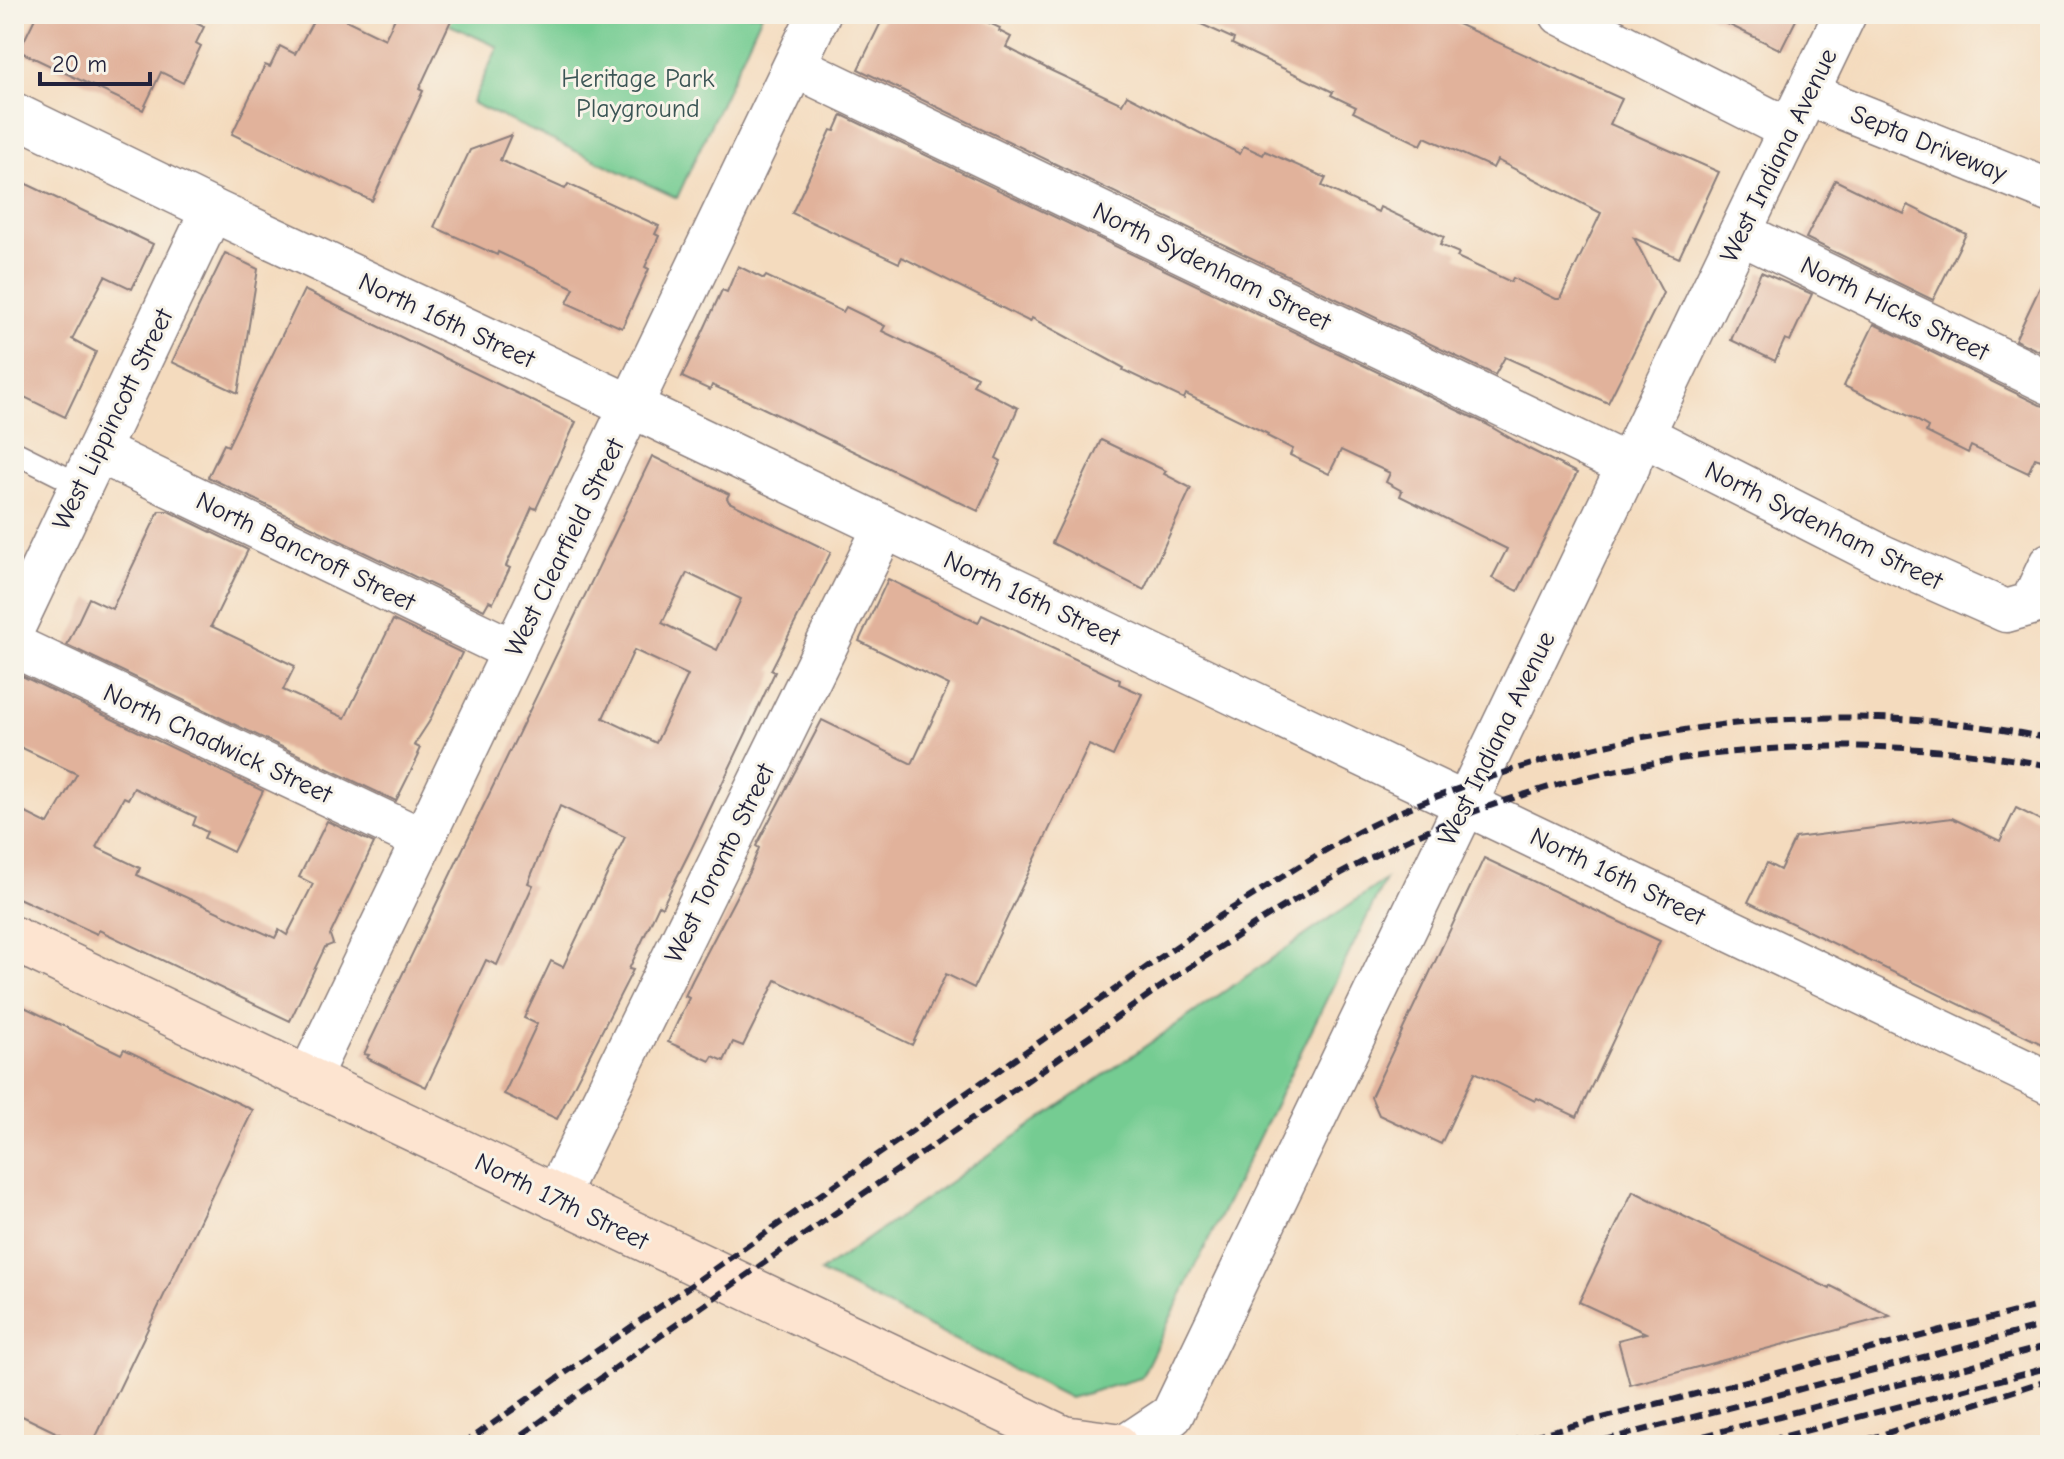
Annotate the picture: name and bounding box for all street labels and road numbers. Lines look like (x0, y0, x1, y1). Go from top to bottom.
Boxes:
street label: West Indiana Avenue (1714, 44, 1844, 267)
street label: Septa Driveway (1846, 99, 2011, 189)
street label: North Sydenham Street (1088, 196, 1337, 338)
street label: North Hicks Street (1796, 250, 1995, 368)
street label: North 16th Street (354, 267, 541, 375)
street label: West Lippincott Street (46, 303, 180, 535)
street label: West Clearfield Street (499, 432, 631, 661)
street label: North Sydenham Street (1700, 455, 1949, 597)
street label: North Bancroft Street (191, 486, 421, 619)
street label: North 16th Street (939, 545, 1126, 653)
street label: West Indiana Avenue (1432, 627, 1562, 850)
street label: North Chadwick Street (99, 678, 338, 811)
street label: West Toronto Street (659, 758, 782, 968)
street label: North 16th Street (1525, 822, 1711, 933)
street label: North 17th Street (470, 1147, 654, 1257)

